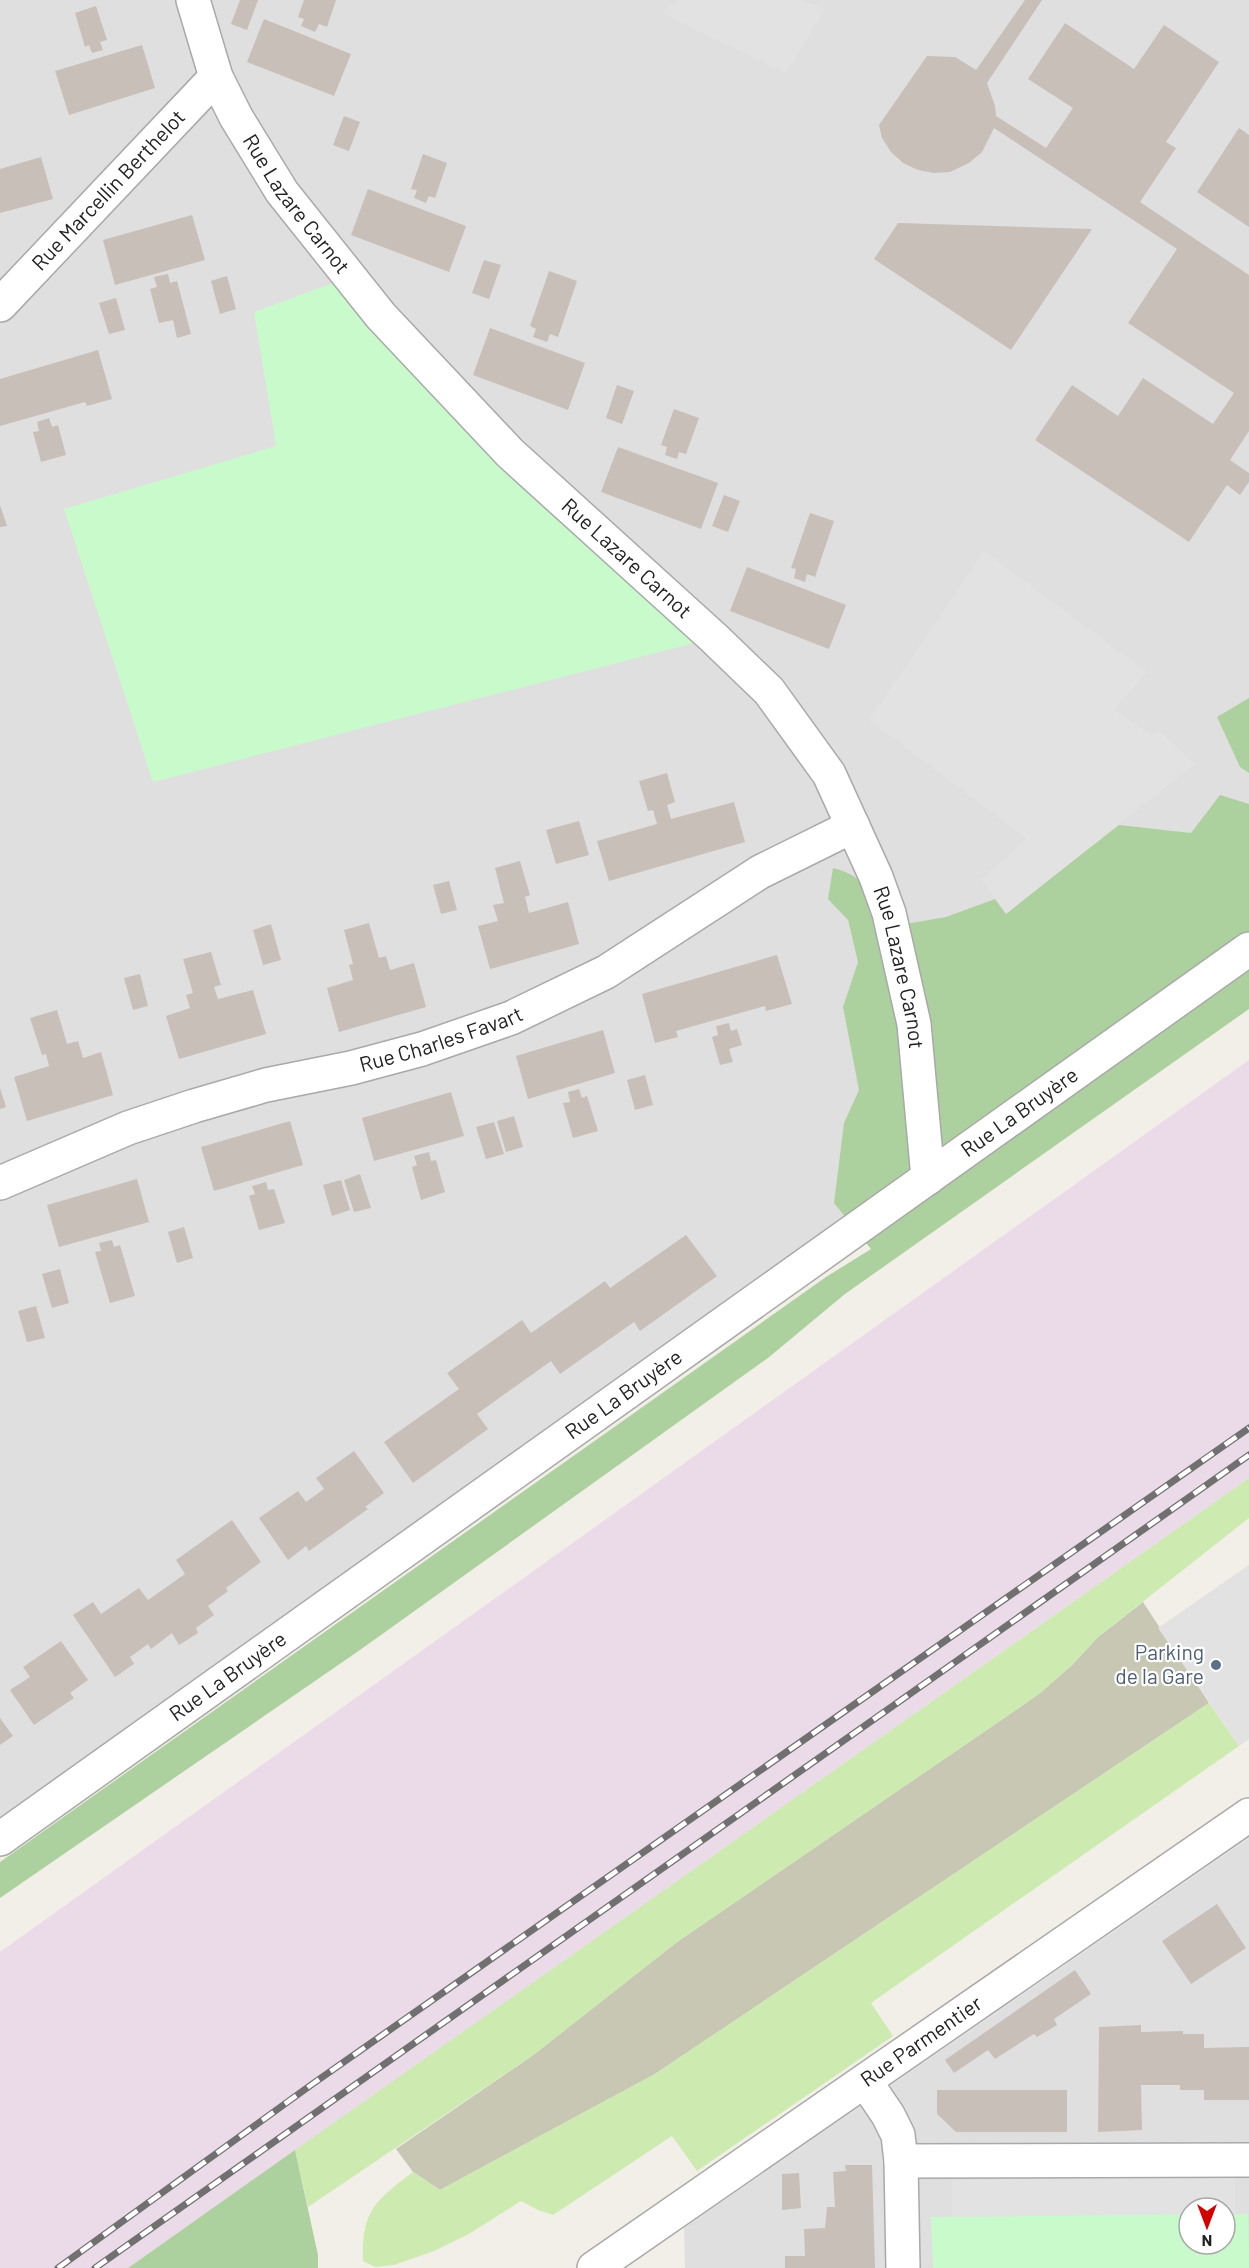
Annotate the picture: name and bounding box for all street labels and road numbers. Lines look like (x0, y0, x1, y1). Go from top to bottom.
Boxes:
street label: Rue Marcellin Berthelot (26, 104, 189, 275)
street label: Rue Lazare Carnot (238, 129, 356, 278)
street label: Rue Lazare Carnot (557, 492, 697, 623)
street label: Rue Lazare Carnot (869, 882, 930, 1050)
street label: Rue Charles Favart (356, 1000, 526, 1076)
street label: Rue La Bruyère (955, 1061, 1082, 1161)
street label: Rue La Bruyère (560, 1343, 686, 1443)
street label: Rue La Bruyère (164, 1625, 291, 1725)
street label: Rue Parmentier (855, 1990, 986, 2091)

